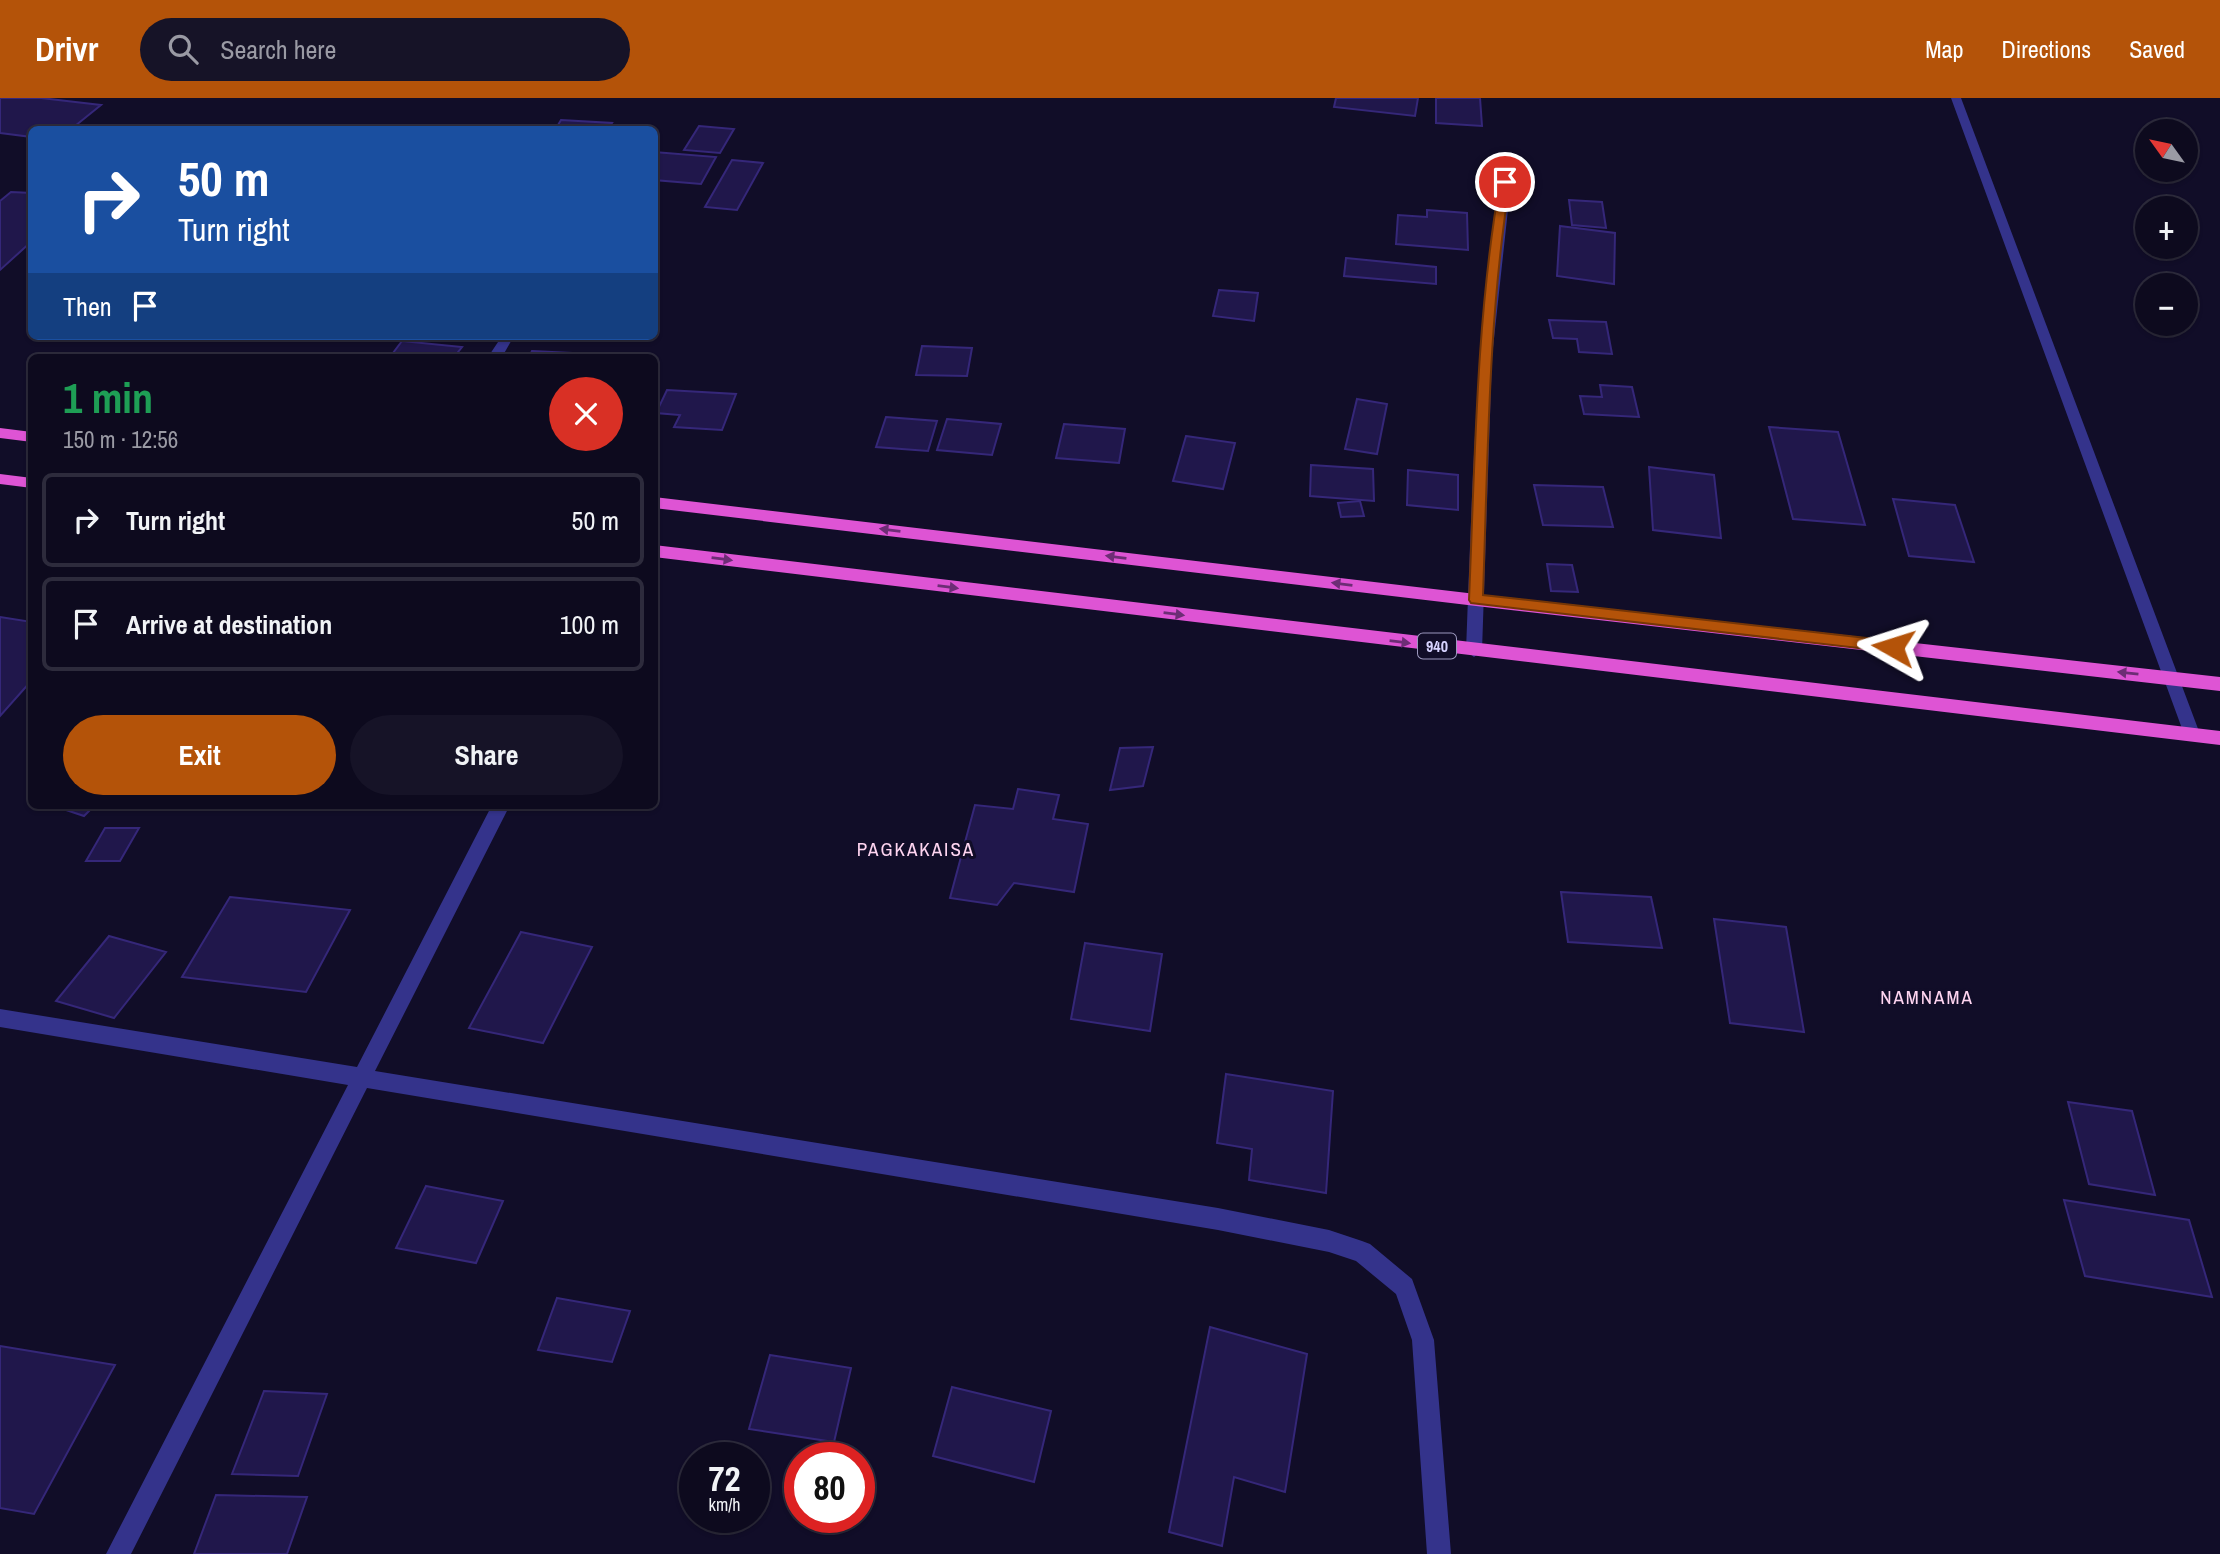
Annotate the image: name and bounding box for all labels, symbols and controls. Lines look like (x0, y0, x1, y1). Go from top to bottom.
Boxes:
search box (140, 18, 630, 81)
text: Drivr (35, 27, 98, 71)
icon: search (164, 30, 202, 68)
text: Search here (220, 32, 336, 67)
text: Map (1925, 33, 1963, 65)
text: Directions (2001, 33, 2091, 65)
text: Saved (2129, 33, 2185, 65)
north arrow (2135, 119, 2198, 182)
map controls (2135, 119, 2198, 336)
text: 50 m (178, 145, 270, 211)
pin (1475, 152, 1535, 212)
icon: right (63, 154, 154, 245)
icon: arrive (1486, 163, 1524, 201)
button: + (2135, 196, 2198, 259)
text: Turn right (178, 208, 290, 251)
button: − (2135, 273, 2198, 336)
icon: arrive (126, 287, 164, 325)
text: Then (63, 289, 112, 324)
text: 1 min (63, 370, 153, 426)
button: close (549, 377, 623, 451)
text: 150 m · 12:56 (63, 424, 178, 455)
icon: right (67, 501, 105, 539)
text: Turn right (126, 503, 225, 538)
text: 50 m (572, 503, 619, 538)
one-way arrow (879, 525, 901, 536)
one-way arrow (1105, 551, 1127, 562)
one-way arrow (711, 554, 733, 565)
one-way arrow (1331, 578, 1353, 589)
one-way arrow (937, 581, 959, 592)
icon: arrive (67, 605, 105, 643)
text: Arrive at destination (126, 607, 332, 642)
text: 100 m (560, 607, 619, 642)
one-way arrow (1163, 609, 1185, 620)
position arrow (1856, 610, 1930, 684)
road number: 940 (1418, 634, 1456, 659)
one-way arrow (1389, 636, 1411, 647)
one-way arrow (2117, 668, 2139, 679)
button: Exit (63, 715, 336, 795)
button: Share (350, 715, 623, 795)
district label: PAGKAKAISA (857, 836, 975, 862)
district label: NAMNAMA (1880, 984, 1974, 1010)
speed limit sign: 80 (784, 1442, 875, 1533)
text: 72 (709, 1455, 740, 1502)
text: km/h (709, 1492, 741, 1517)

